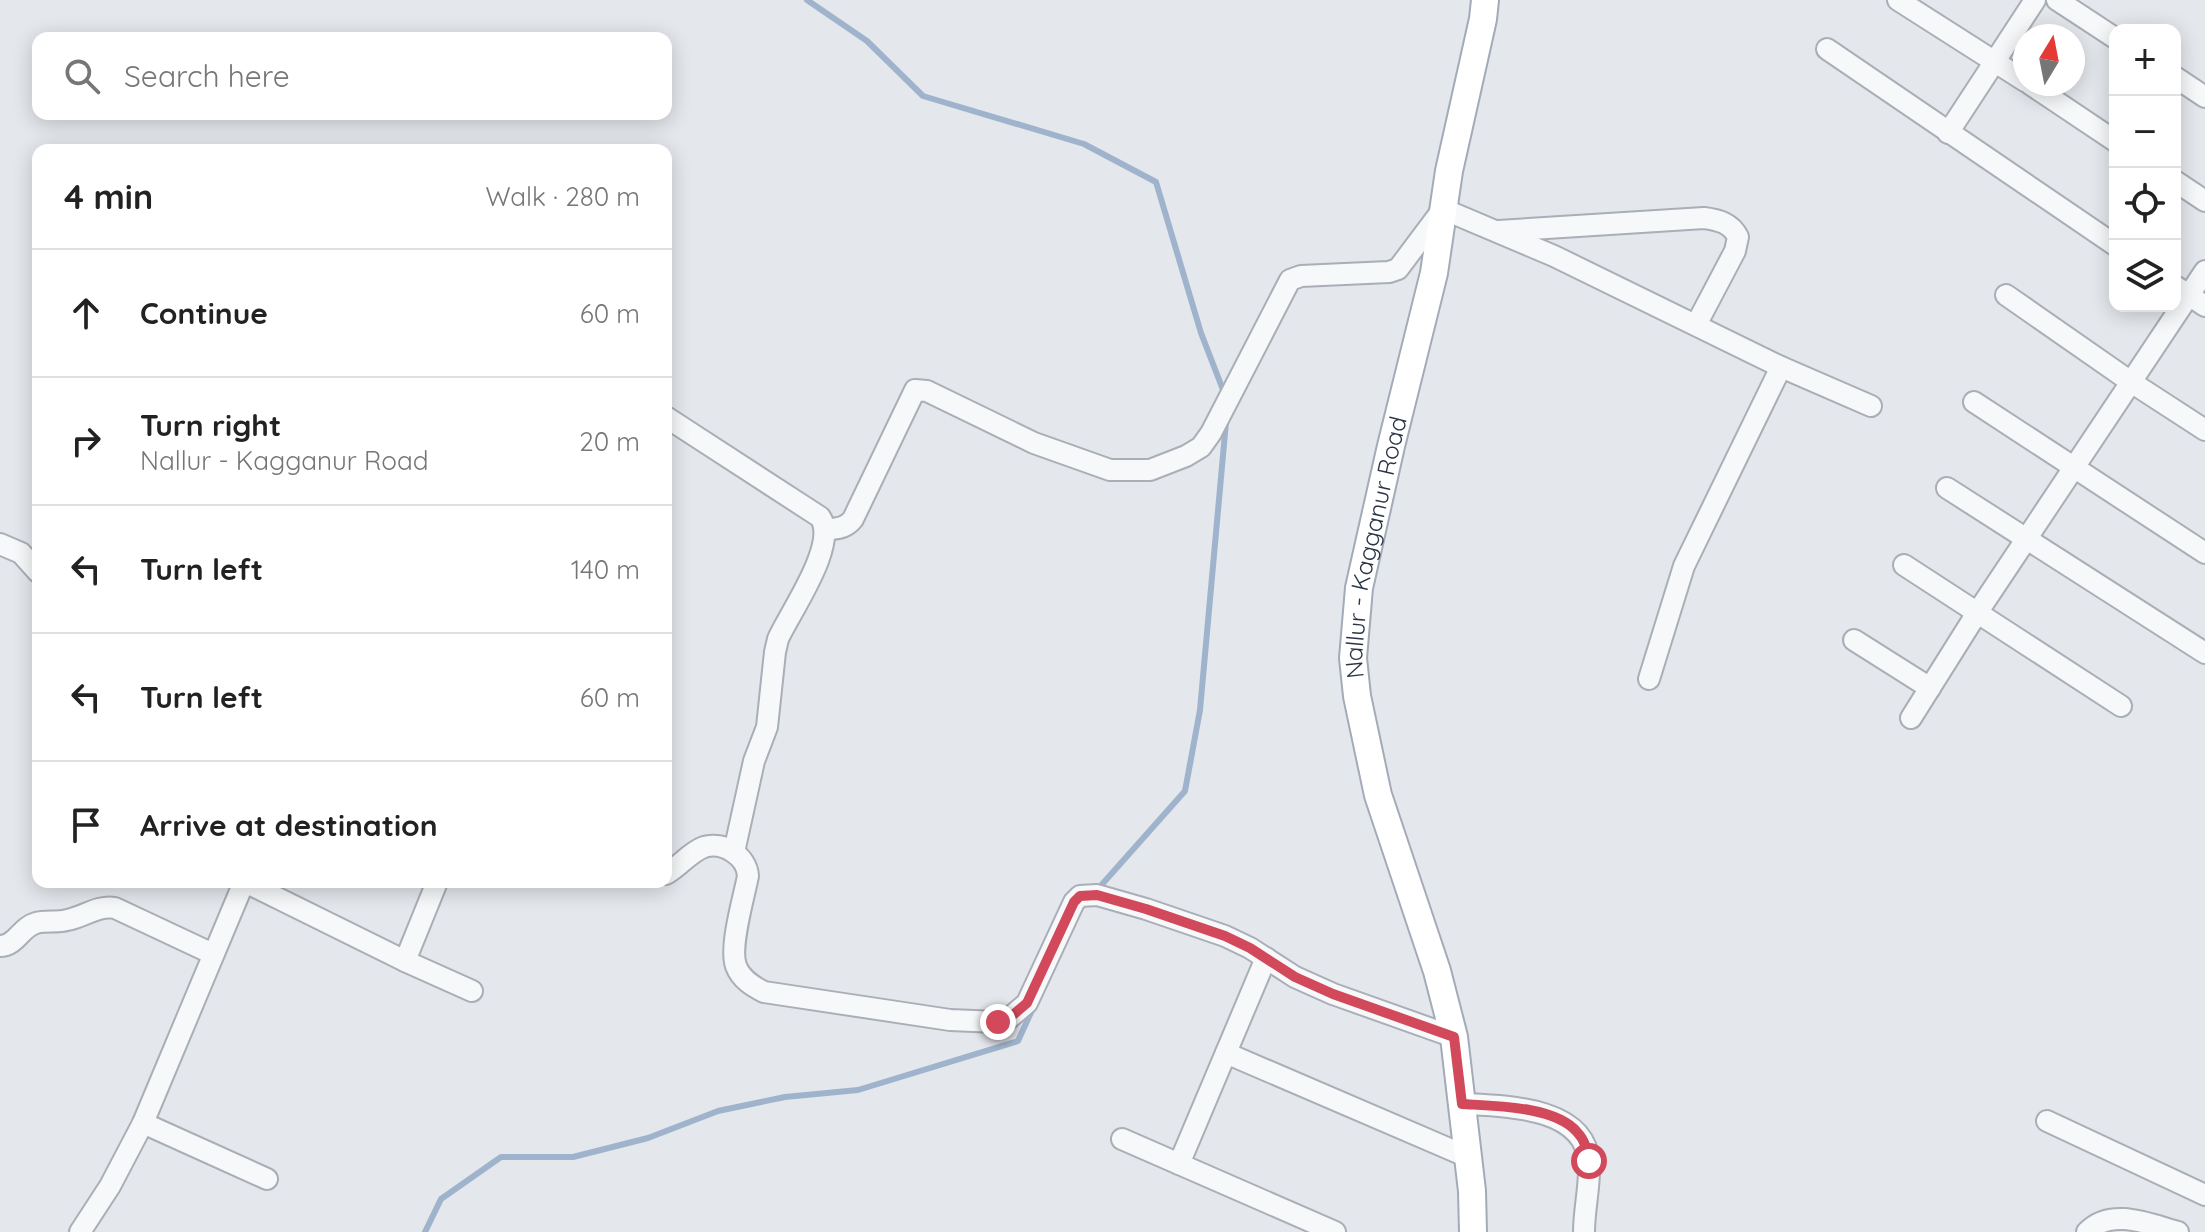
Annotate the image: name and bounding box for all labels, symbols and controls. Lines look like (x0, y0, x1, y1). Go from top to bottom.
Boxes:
north arrow (2013, 24, 2085, 96)
map controls (2109, 24, 2181, 312)
button: + (2109, 24, 2181, 96)
search box (32, 32, 672, 120)
icon: search (60, 54, 104, 98)
text: Search here (124, 57, 290, 95)
button: − (2109, 96, 2181, 168)
button: locate (2109, 168, 2181, 240)
text: 4 min (64, 175, 153, 218)
text: Walk · 280 m (485, 180, 640, 213)
button: layers (2109, 240, 2181, 312)
icon: ahead (64, 291, 108, 335)
text: Continue (140, 294, 268, 332)
text: 60 m (580, 297, 640, 330)
text: Turn right (140, 406, 281, 444)
street label: Nallur - Kagganur Road (1338, 413, 1413, 680)
icon: right (64, 419, 108, 463)
text: 20 m (579, 425, 640, 458)
text: Nallur - Kagganur Road (140, 444, 428, 477)
icon: left (64, 547, 108, 591)
text: Turn left (140, 550, 263, 588)
text: 140 m (571, 553, 640, 586)
icon: left (64, 675, 108, 719)
text: Turn left (140, 678, 263, 716)
text: 60 m (580, 681, 640, 714)
icon: arrive (64, 803, 108, 847)
text: Arrive at destination (140, 806, 438, 844)
route end (980, 1004, 1016, 1040)
route start (1571, 1143, 1607, 1179)

